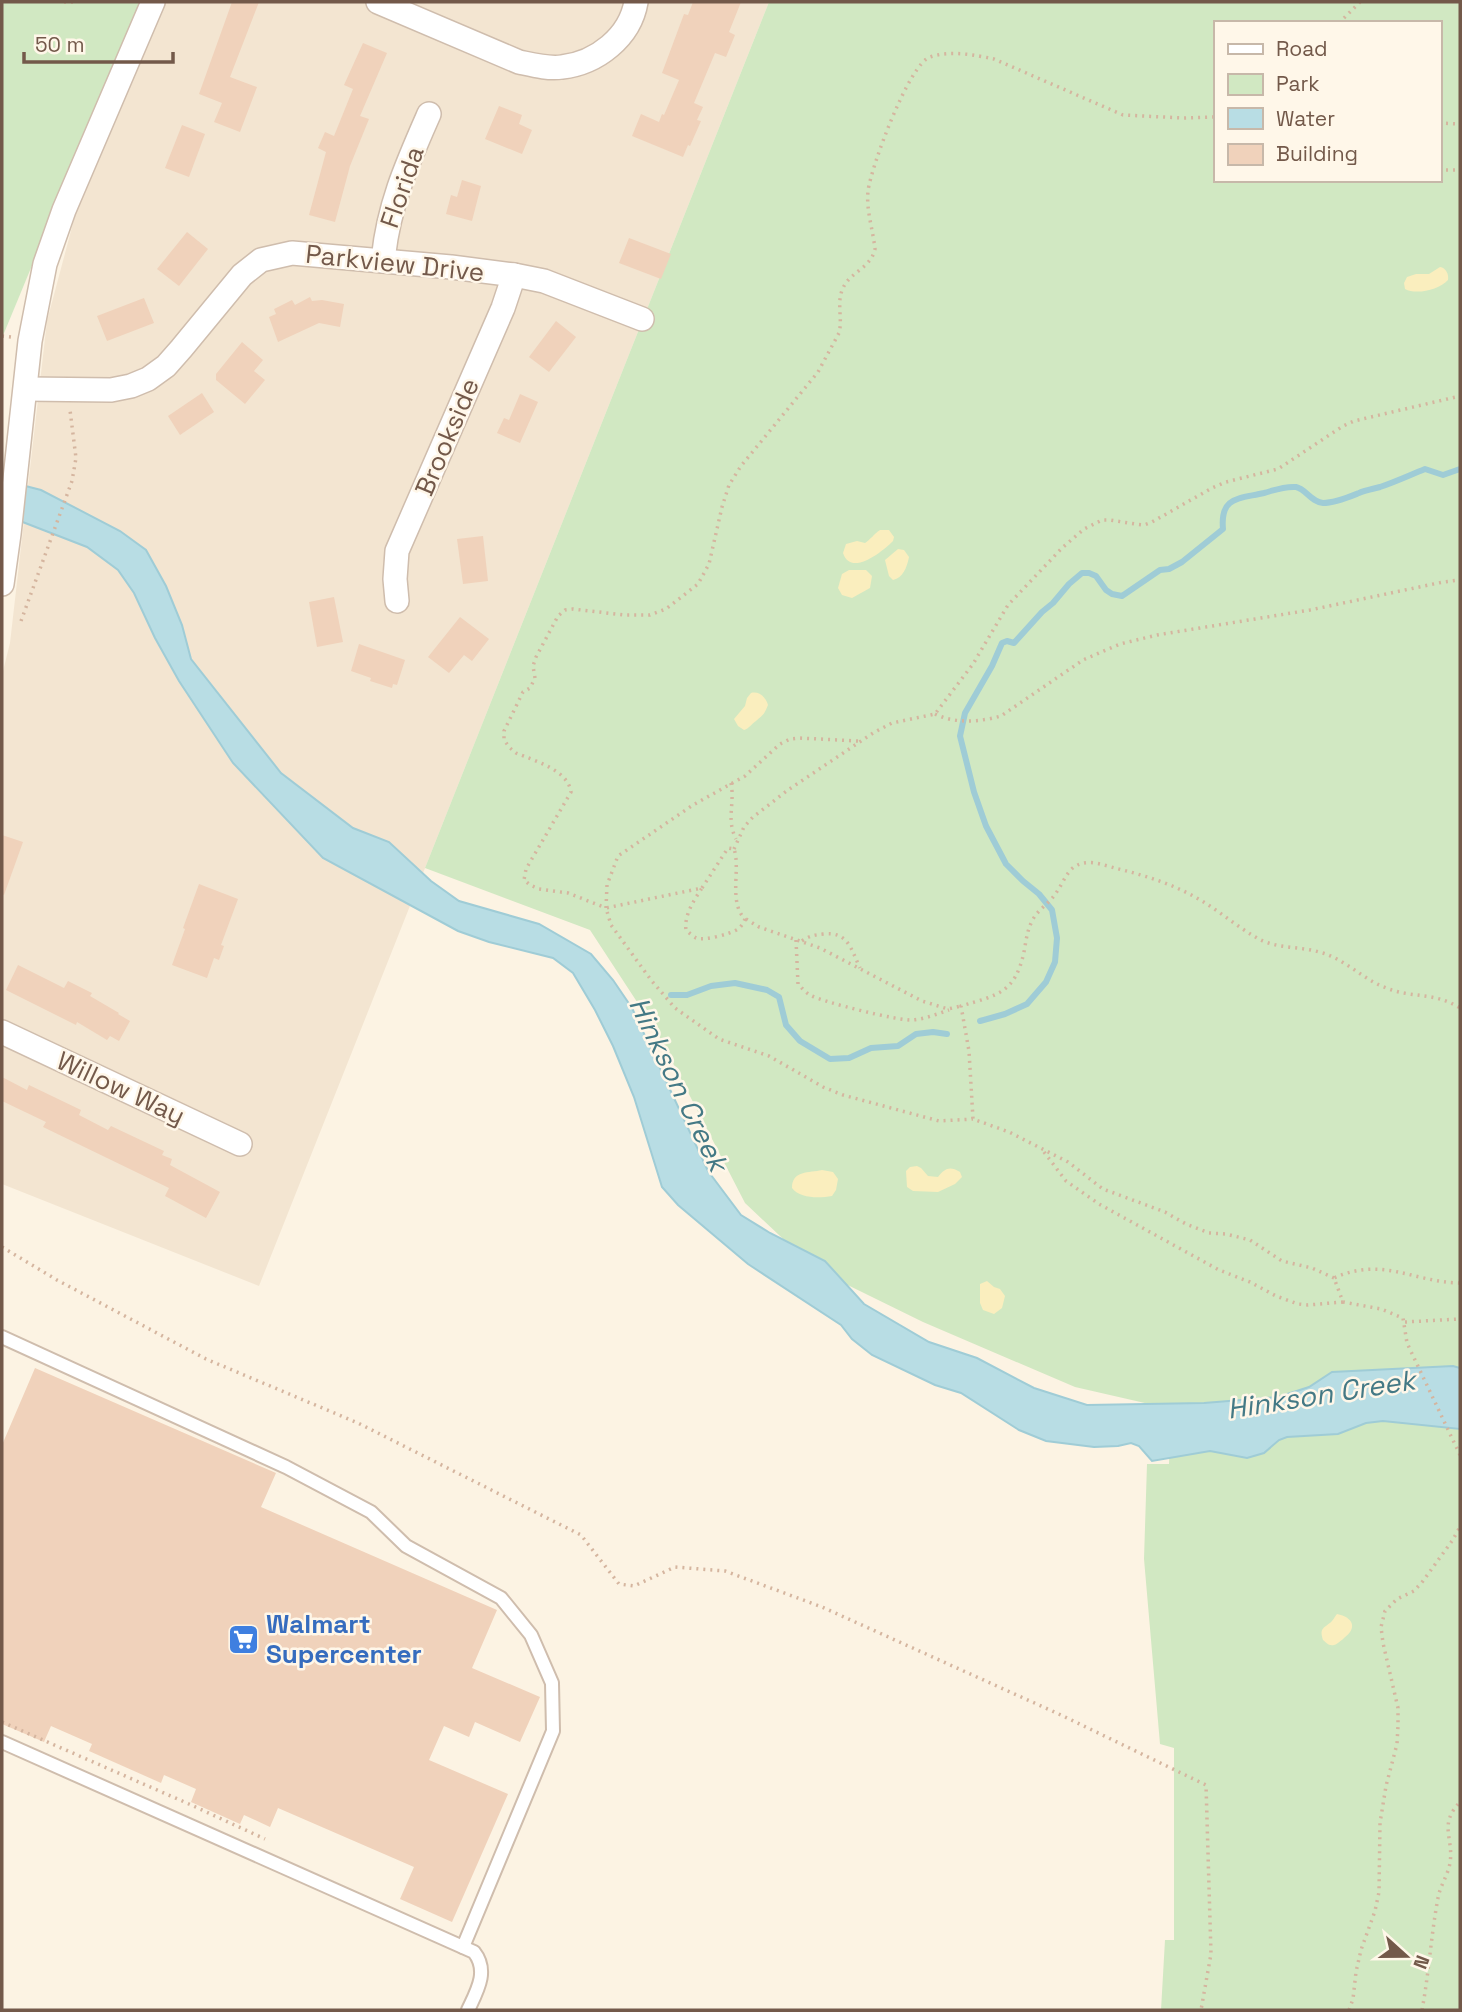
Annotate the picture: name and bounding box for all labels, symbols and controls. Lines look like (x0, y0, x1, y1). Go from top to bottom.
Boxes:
scale bar (24, 21, 173, 65)
legend (1214, 21, 1441, 182)
text: 50 m (35, 31, 85, 58)
text: Road (1276, 35, 1328, 62)
text: Park (1276, 70, 1320, 97)
text: Water (1276, 105, 1335, 132)
text: Building (1276, 140, 1358, 167)
street label: Florida (372, 142, 432, 232)
street label: Parkview Drive (304, 237, 486, 289)
street label: Brookside (407, 373, 487, 501)
water label: Hinkson Creek (621, 991, 738, 1180)
street label: Willow Way (51, 1043, 191, 1133)
water label: Hinkson Creek (1224, 1361, 1420, 1427)
place label: Walmart Supercenter (266, 1607, 422, 1671)
supermarket icon: Walmart Supercenter (226, 1622, 260, 1656)
north arrow (1371, 1921, 1441, 1991)
text: N (1407, 1951, 1435, 1972)

